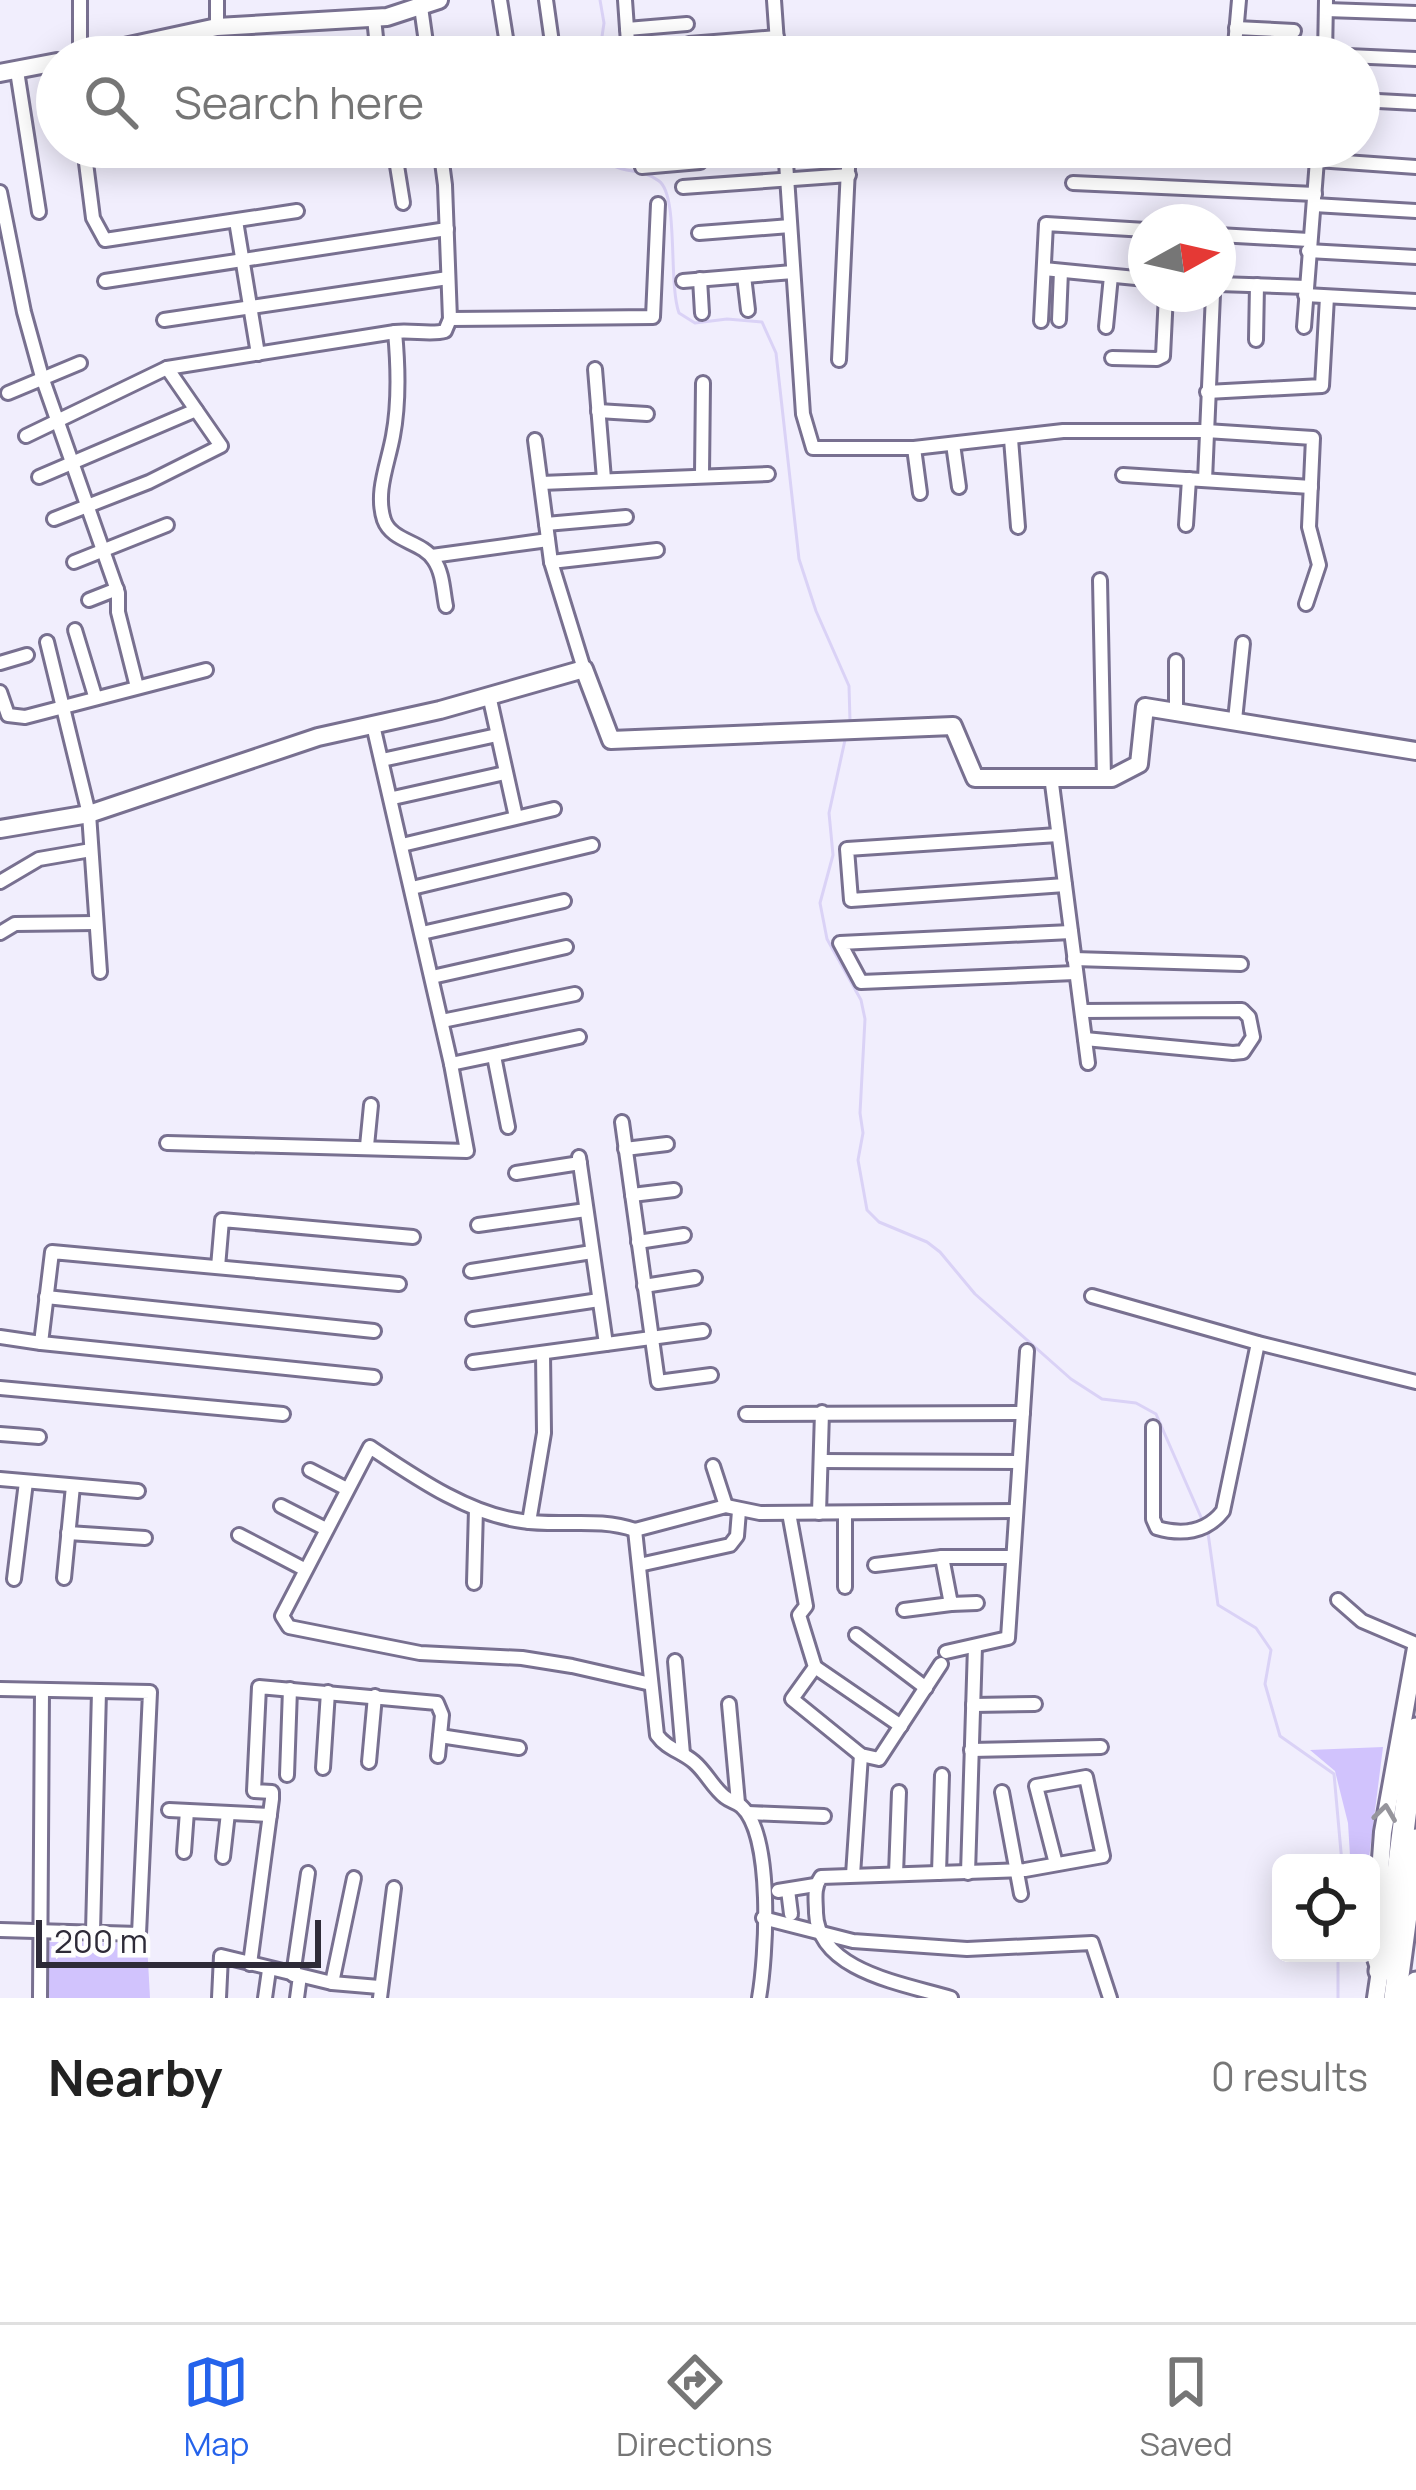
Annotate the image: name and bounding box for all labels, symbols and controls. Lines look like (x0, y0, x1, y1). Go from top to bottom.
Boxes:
search box (36, 36, 1380, 168)
icon: search (78, 69, 144, 135)
text: Search here (174, 71, 424, 133)
north arrow (1128, 204, 1236, 312)
one-way arrow (1371, 1804, 1397, 1823)
map controls (1272, 1854, 1380, 1962)
button: locate (1272, 1854, 1380, 1962)
scale bar (36, 1914, 321, 1967)
text: 200 m (54, 1918, 148, 1963)
text: Nearby (48, 2042, 223, 2111)
text: 0 results (1211, 2049, 1368, 2103)
tab: Map (183, 2349, 249, 2466)
tab: Directions (616, 2349, 773, 2466)
tab: Saved (1140, 2349, 1233, 2466)

